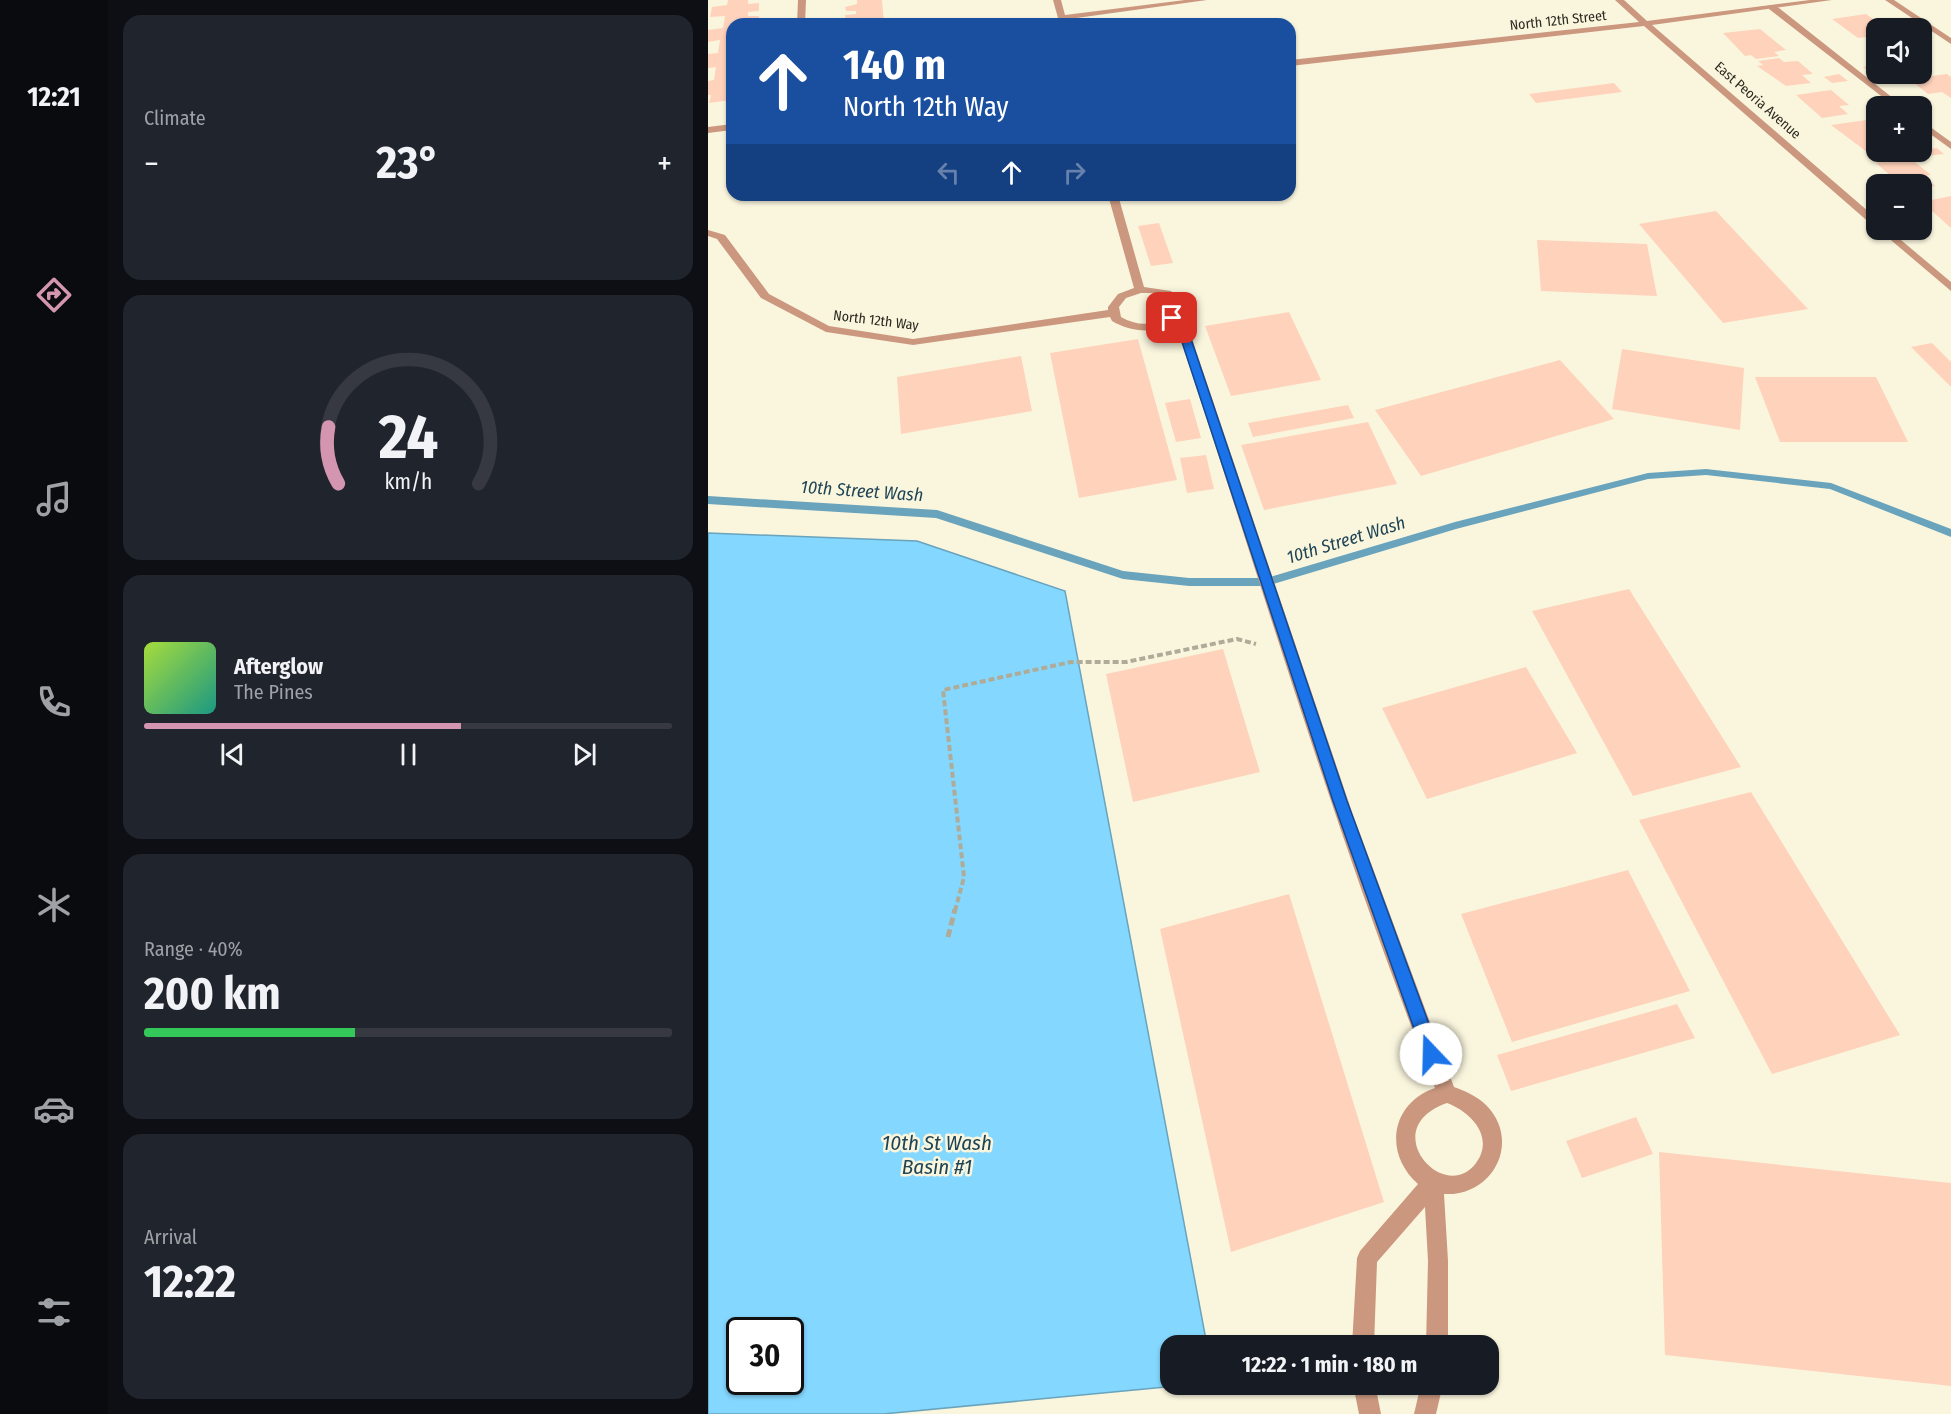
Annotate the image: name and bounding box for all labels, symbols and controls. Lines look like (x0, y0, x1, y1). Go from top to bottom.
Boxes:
street label: North 12th Street (1509, 7, 1608, 34)
map controls (1866, 18, 1932, 240)
button: sound (1866, 18, 1932, 84)
text: 140 m (843, 40, 946, 90)
icon: ahead (744, 42, 822, 120)
street label: East Peoria Avenue (1711, 58, 1804, 143)
text: 12:21 (27, 81, 81, 113)
text: North 12th Way (843, 91, 1009, 123)
button: + (1866, 96, 1932, 162)
text: Climate (144, 106, 206, 130)
text: 23° (376, 136, 440, 190)
text: − (144, 144, 159, 184)
text: + (657, 144, 672, 184)
icon: left (932, 156, 965, 189)
icon: ahead (995, 156, 1028, 189)
icon: right (1058, 156, 1091, 189)
button: − (1866, 174, 1932, 240)
icon: directions (33, 274, 75, 316)
pin (1146, 292, 1197, 343)
icon: arrive (1155, 301, 1188, 334)
street label: North 12th Way (832, 307, 920, 334)
text: 24 (377, 400, 438, 475)
text: km/h (384, 470, 432, 496)
water label: 10th Street Wash (800, 476, 924, 506)
icon: music (33, 478, 75, 520)
water label: 10th Street Wash (1284, 512, 1408, 568)
text: Afterglow (234, 653, 323, 680)
text: The Pines (234, 680, 313, 704)
icon: phone (33, 681, 75, 723)
icon: previous (216, 738, 249, 771)
icon: pause (392, 738, 425, 771)
icon: next (568, 738, 601, 771)
icon: climate (33, 884, 75, 926)
text: Range · 40% (144, 937, 243, 961)
text: 200 km (144, 967, 281, 1021)
position arrow (1399, 1022, 1463, 1086)
icon: car (33, 1088, 75, 1130)
water label: 10th St Wash Basin #1 (882, 1130, 992, 1180)
text: Arrival (144, 1225, 197, 1249)
text: 12:22 (144, 1255, 236, 1309)
icon: filters (33, 1291, 75, 1333)
speed limit sign: 30 (726, 1317, 804, 1395)
text: 12:22 · 1 min · 180 m (1242, 1351, 1417, 1378)

